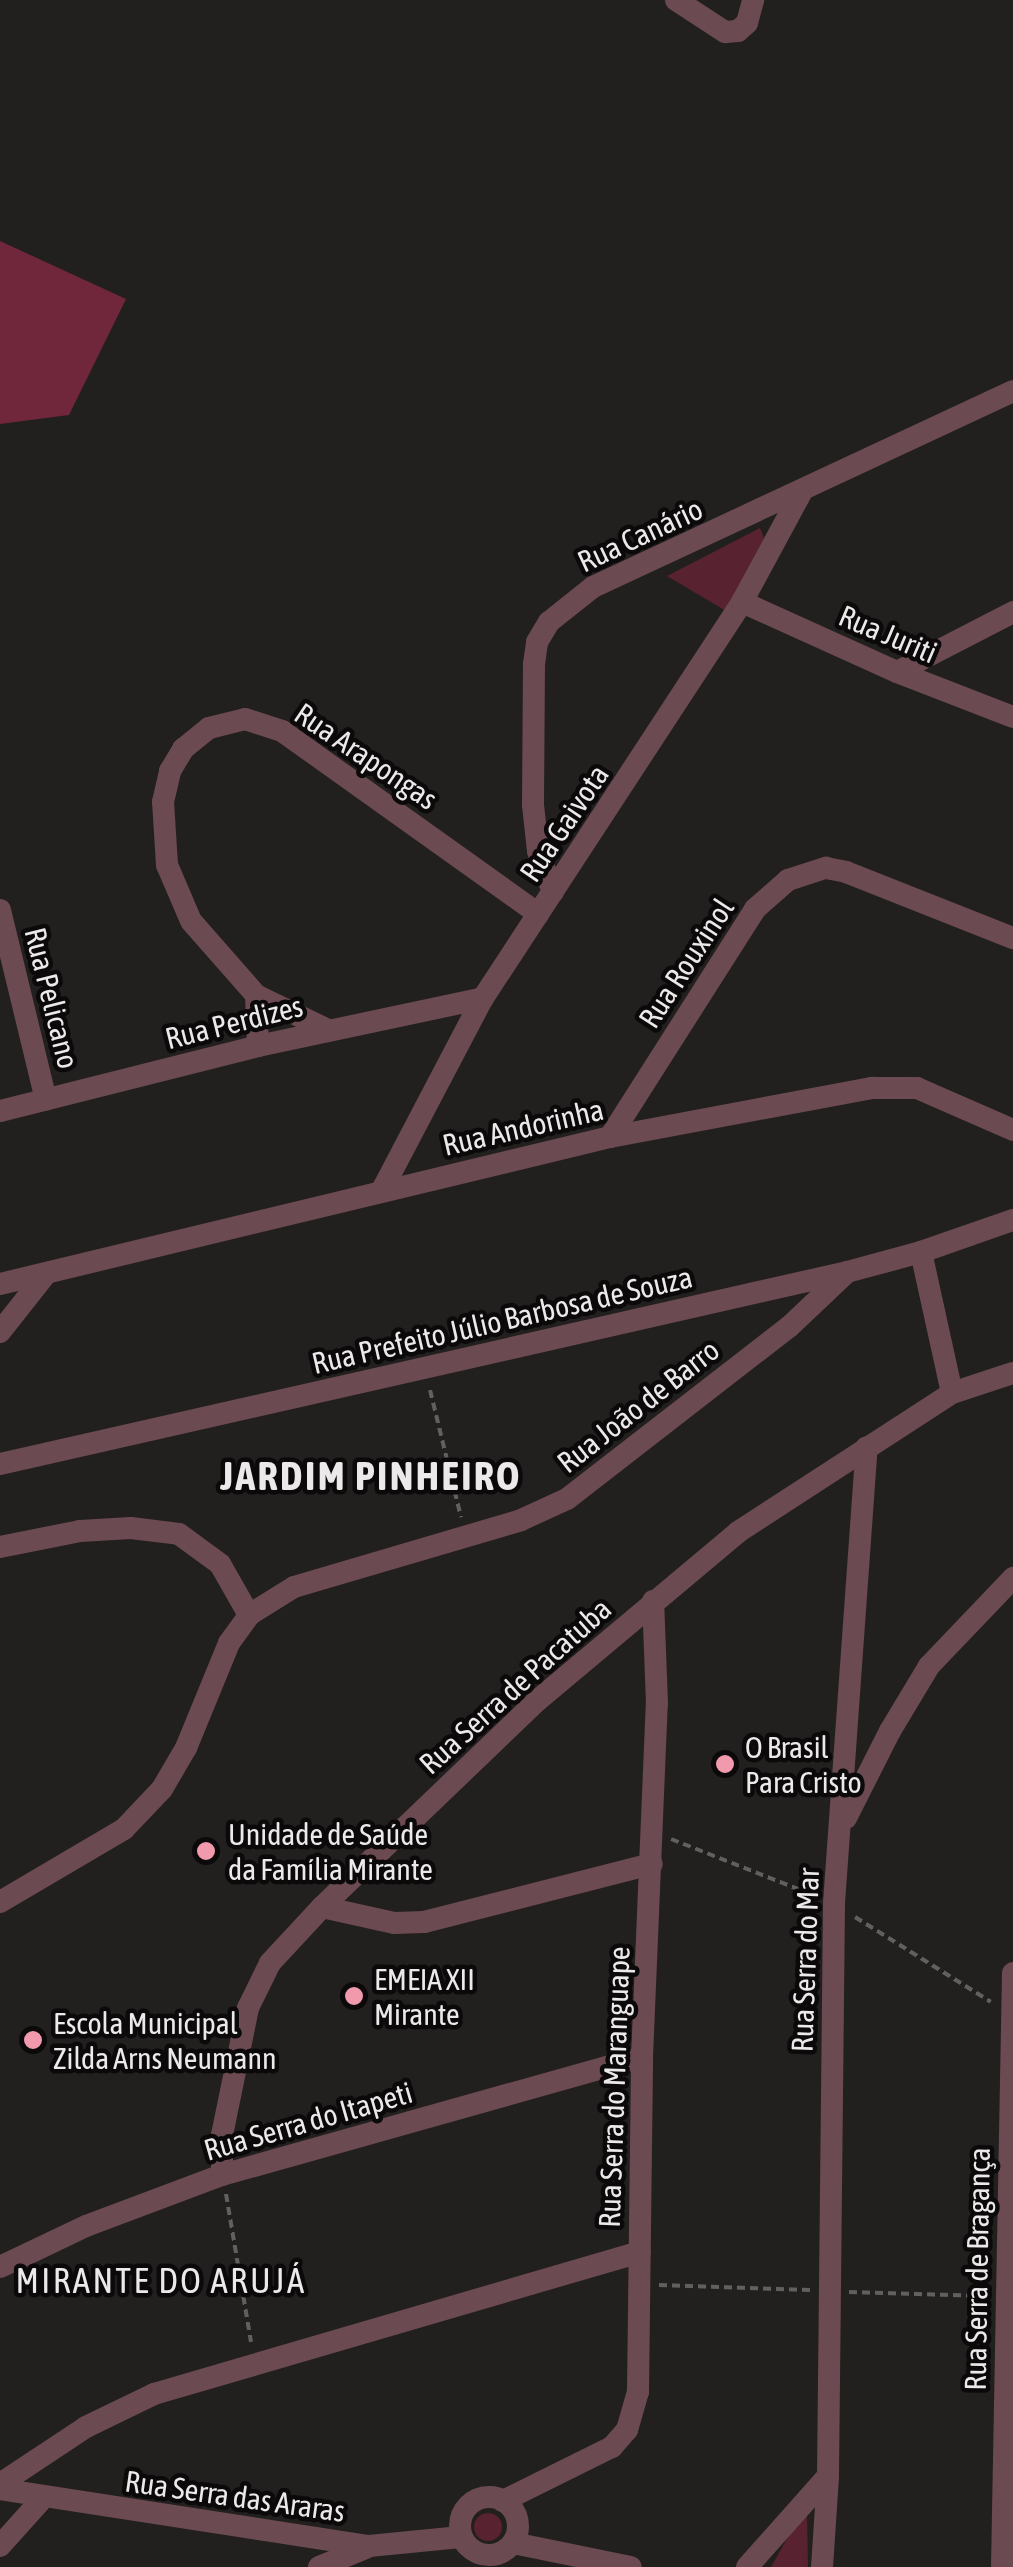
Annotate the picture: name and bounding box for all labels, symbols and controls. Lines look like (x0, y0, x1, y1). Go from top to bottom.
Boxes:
street label: Rua Canário (572, 491, 708, 579)
street label: Rua Juriti (834, 597, 942, 671)
street label: Rua Arapongas (288, 695, 444, 817)
street label: Rua Gaivota (512, 758, 616, 888)
street label: Rua Rouxinol (631, 892, 741, 1034)
street label: Rua Pelicano (17, 924, 87, 1072)
street label: Rua Perdizes (162, 988, 306, 1056)
street label: Rua Andorinha (439, 1091, 607, 1163)
street label: Rua Prefeito Júlio Barbosa de Souza (308, 1259, 696, 1381)
street label: Rua João de Barro (550, 1332, 726, 1480)
district label: JARDIM PINHEIRO (220, 1452, 522, 1500)
street label: Rua Serra de Pacatuba (412, 1591, 618, 1781)
place label: O Brasil Para Cristo (745, 1729, 862, 1800)
marker: O Brasil Para Cristo (714, 1753, 736, 1775)
place label: Unidade de Saúde da Família Mirante (228, 1816, 433, 1886)
marker: Unidade de Saúde da Família Mirante (193, 1838, 219, 1864)
street label: Rua Serra do Mar (784, 1867, 826, 2053)
street label: Rua Serra do Maranguape (591, 1946, 637, 2228)
place label: EMEIA XII Mirante (374, 1961, 475, 2032)
marker: EMEIA XII Mirante (343, 1985, 365, 2007)
place label: Escola Municipal Zilda Arns Neumann (53, 2005, 277, 2076)
marker: Escola Municipal Zilda Arns Neumann (22, 2029, 44, 2051)
street label: Rua Serra do Itapeti (200, 2074, 416, 2168)
street label: Rua Serra de Bragança (957, 2147, 997, 2391)
district label: MIRANTE DO ARUJÁ (15, 2259, 307, 2301)
street label: Rua Serra das Araras (123, 2463, 347, 2529)

